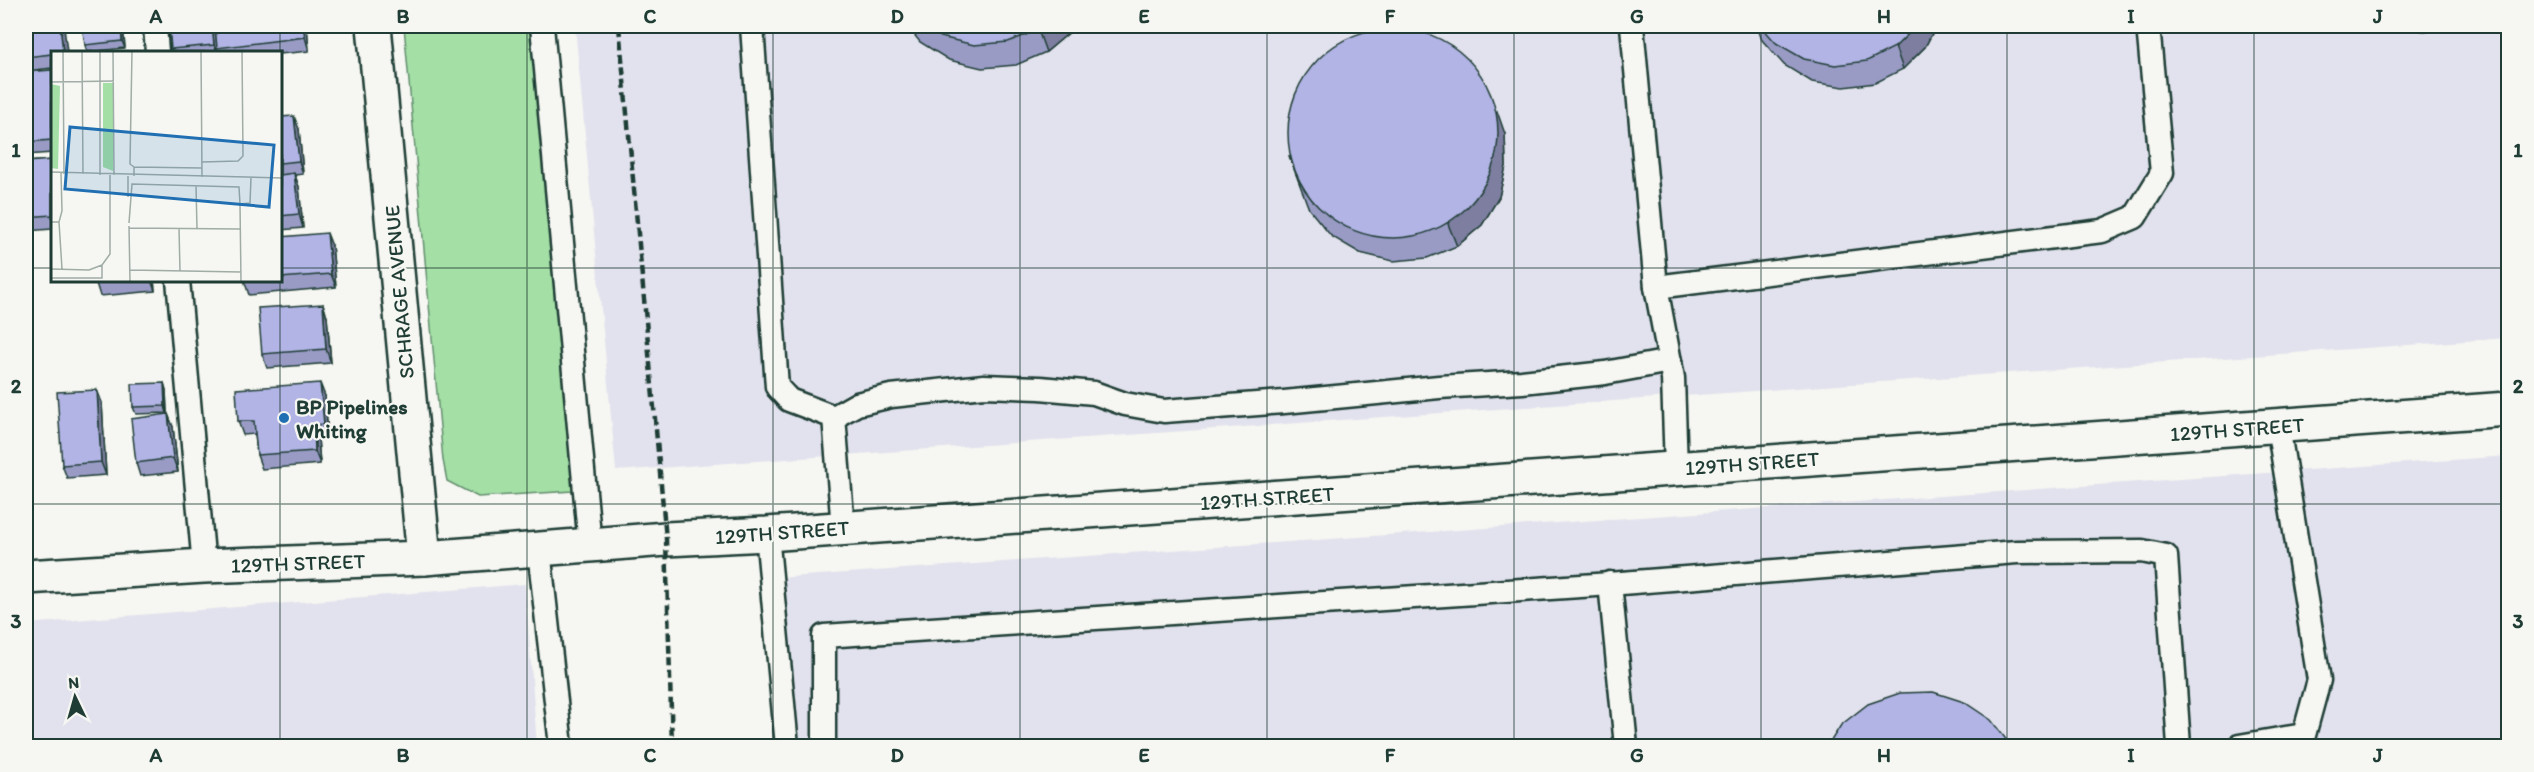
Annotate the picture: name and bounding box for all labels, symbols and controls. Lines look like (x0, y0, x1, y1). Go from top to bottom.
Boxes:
text: A (149, 4, 163, 28)
text: B (397, 4, 410, 28)
text: C (644, 4, 657, 28)
text: D (890, 4, 904, 28)
text: E (1138, 4, 1150, 28)
text: F (1385, 4, 1396, 28)
text: G (1630, 4, 1644, 28)
text: H (1877, 4, 1891, 28)
text: I (2127, 4, 2135, 28)
text: J (2372, 4, 2383, 28)
inset map (51, 51, 282, 282)
text: 1 (11, 138, 21, 162)
text: 1 (2513, 138, 2523, 162)
street label: SCHRAGE AVENUE (379, 204, 419, 380)
text: 2 (11, 374, 22, 398)
text: 2 (2513, 374, 2524, 398)
place label: BP Pipelines Whiting (296, 394, 408, 444)
marker: BP Pipelines Whiting (277, 411, 291, 425)
street label: 129TH STREET (2169, 412, 2305, 446)
street label: 129TH STREET (1684, 446, 1820, 480)
street label: 129TH STREET (1199, 481, 1335, 515)
street label: 129TH STREET (714, 515, 850, 549)
street label: 129TH STREET (230, 548, 366, 578)
text: 3 (11, 609, 22, 633)
text: 3 (2513, 609, 2524, 633)
north arrow (45, 667, 105, 727)
text: N (68, 673, 80, 692)
text: A (149, 743, 163, 767)
text: B (397, 743, 410, 767)
text: C (644, 743, 657, 767)
text: D (890, 743, 904, 767)
text: E (1138, 743, 1150, 767)
text: F (1385, 743, 1396, 767)
text: G (1630, 743, 1644, 767)
text: H (1877, 743, 1891, 767)
text: I (2127, 743, 2135, 767)
text: J (2372, 743, 2383, 767)

